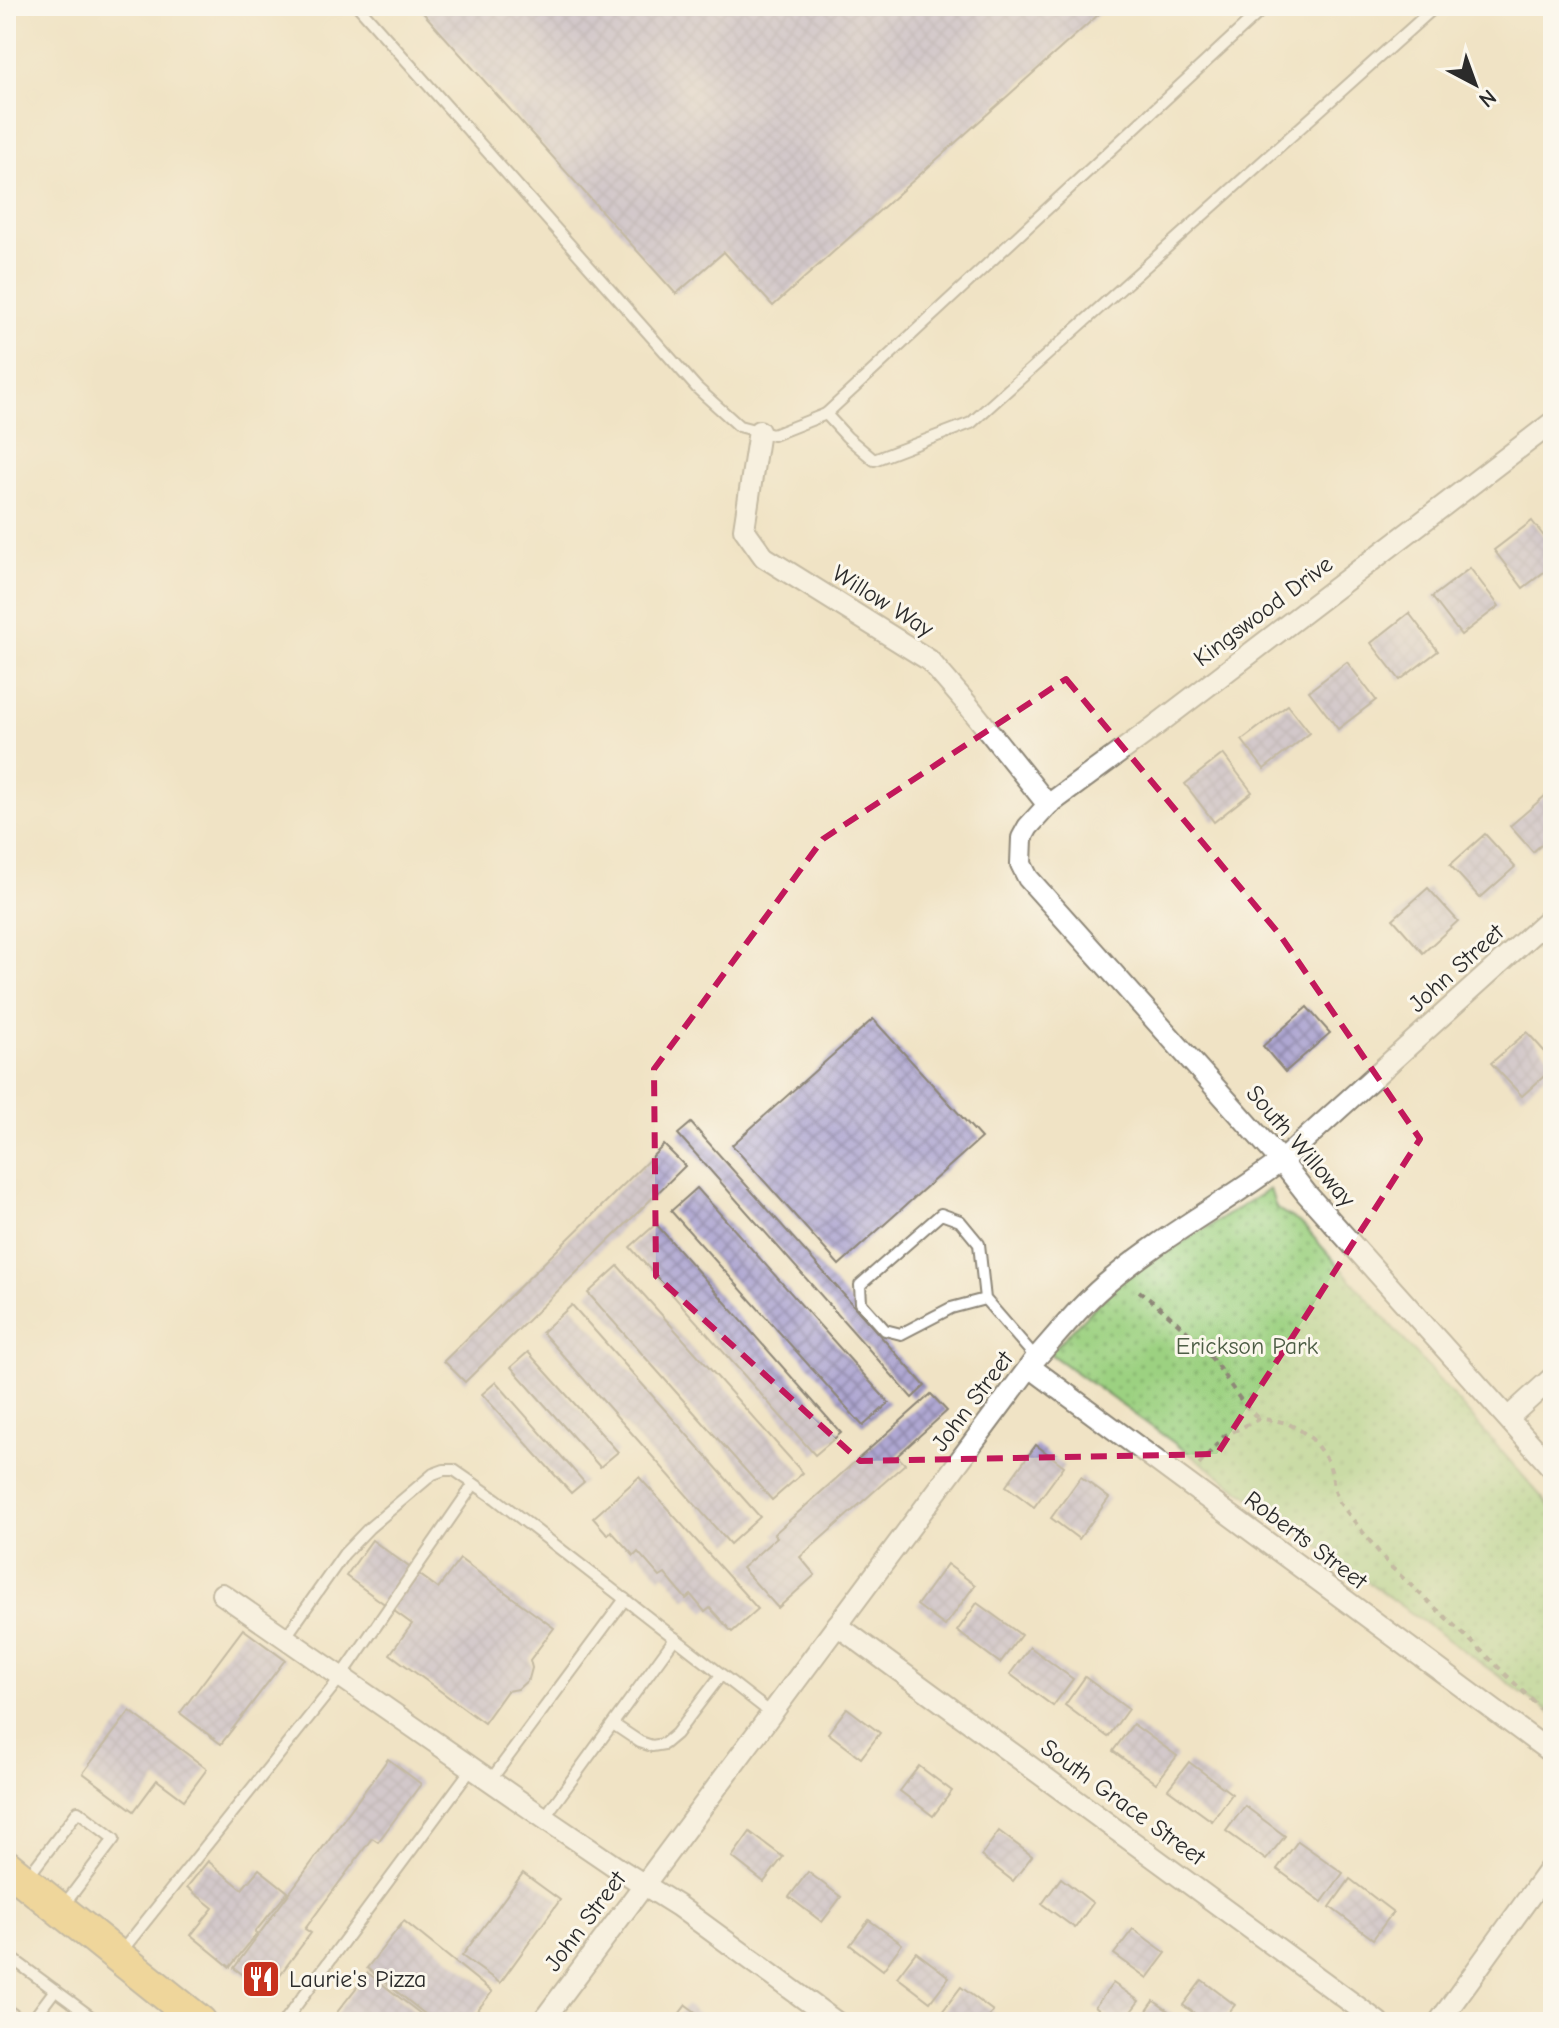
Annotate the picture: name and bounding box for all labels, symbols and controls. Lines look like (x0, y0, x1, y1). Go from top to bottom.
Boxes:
north arrow (1435, 44, 1515, 124)
text: N (1474, 84, 1501, 113)
street label: Kingswood Drive (1188, 550, 1338, 672)
street label: Willow Way (827, 559, 939, 643)
street label: John Street (1403, 917, 1510, 1018)
street label: South Willoway (1240, 1079, 1362, 1213)
park label: Erickson Park (1176, 1332, 1319, 1360)
street label: John Street (925, 1345, 1019, 1457)
street label: Roberts Street (1239, 1485, 1374, 1596)
street label: South Grace Street (1035, 1733, 1212, 1872)
street label: John Street (538, 1865, 632, 1977)
restaurant icon: Laurie's Pizza (240, 1958, 282, 2000)
place label: Laurie's Pizza (289, 1965, 427, 1993)

